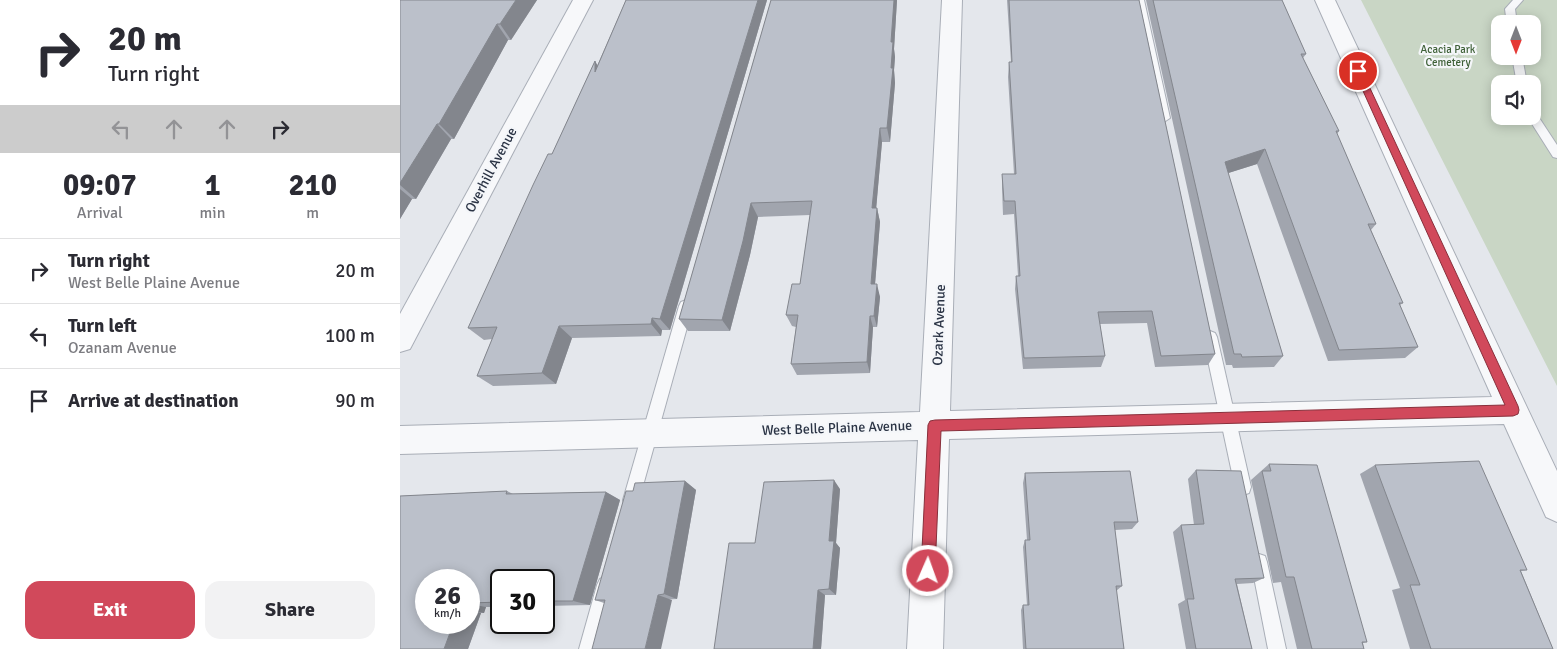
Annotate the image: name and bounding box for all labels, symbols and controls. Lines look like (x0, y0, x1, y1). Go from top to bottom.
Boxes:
north arrow (1491, 15, 1541, 65)
map controls (1491, 15, 1541, 125)
text: 20 m (108, 17, 182, 60)
icon: right (25, 20, 90, 85)
park label: Acacia Park Cemetery (1421, 43, 1476, 69)
pin (1337, 50, 1379, 92)
icon: arrive (1344, 57, 1372, 85)
text: Turn right (108, 60, 200, 87)
button: sound (1491, 75, 1541, 125)
icon: left (107, 115, 135, 143)
icon: ahead (160, 115, 188, 143)
icon: ahead (213, 115, 241, 143)
icon: right (266, 115, 294, 143)
street label: Overhill Avenue (461, 125, 521, 215)
text: 09:07 (63, 167, 137, 204)
text: 1 (204, 167, 221, 204)
text: 210 (288, 167, 337, 204)
text: Arrival (77, 203, 123, 223)
text: min (200, 203, 225, 223)
text: m (306, 203, 319, 223)
text: Turn right (68, 249, 150, 273)
icon: right (25, 257, 53, 285)
text: 20 m (335, 259, 375, 283)
text: West Belle Plaine Avenue (68, 273, 240, 293)
street label: Ozark Avenue (929, 284, 949, 366)
text: Turn left (68, 314, 137, 338)
icon: left (25, 322, 53, 350)
text: 100 m (325, 324, 375, 348)
text: Ozanam Avenue (68, 338, 177, 358)
icon: arrive (25, 387, 53, 415)
text: Arrive at destination (68, 389, 239, 413)
text: 90 m (335, 389, 375, 413)
street label: West Belle Plaine Avenue (762, 417, 912, 439)
position arrow (901, 544, 953, 596)
speed limit sign: 30 (490, 569, 555, 634)
text: 26 (434, 580, 461, 611)
button: Exit (25, 581, 195, 639)
button: Share (205, 581, 375, 639)
text: km/h (434, 606, 461, 621)

